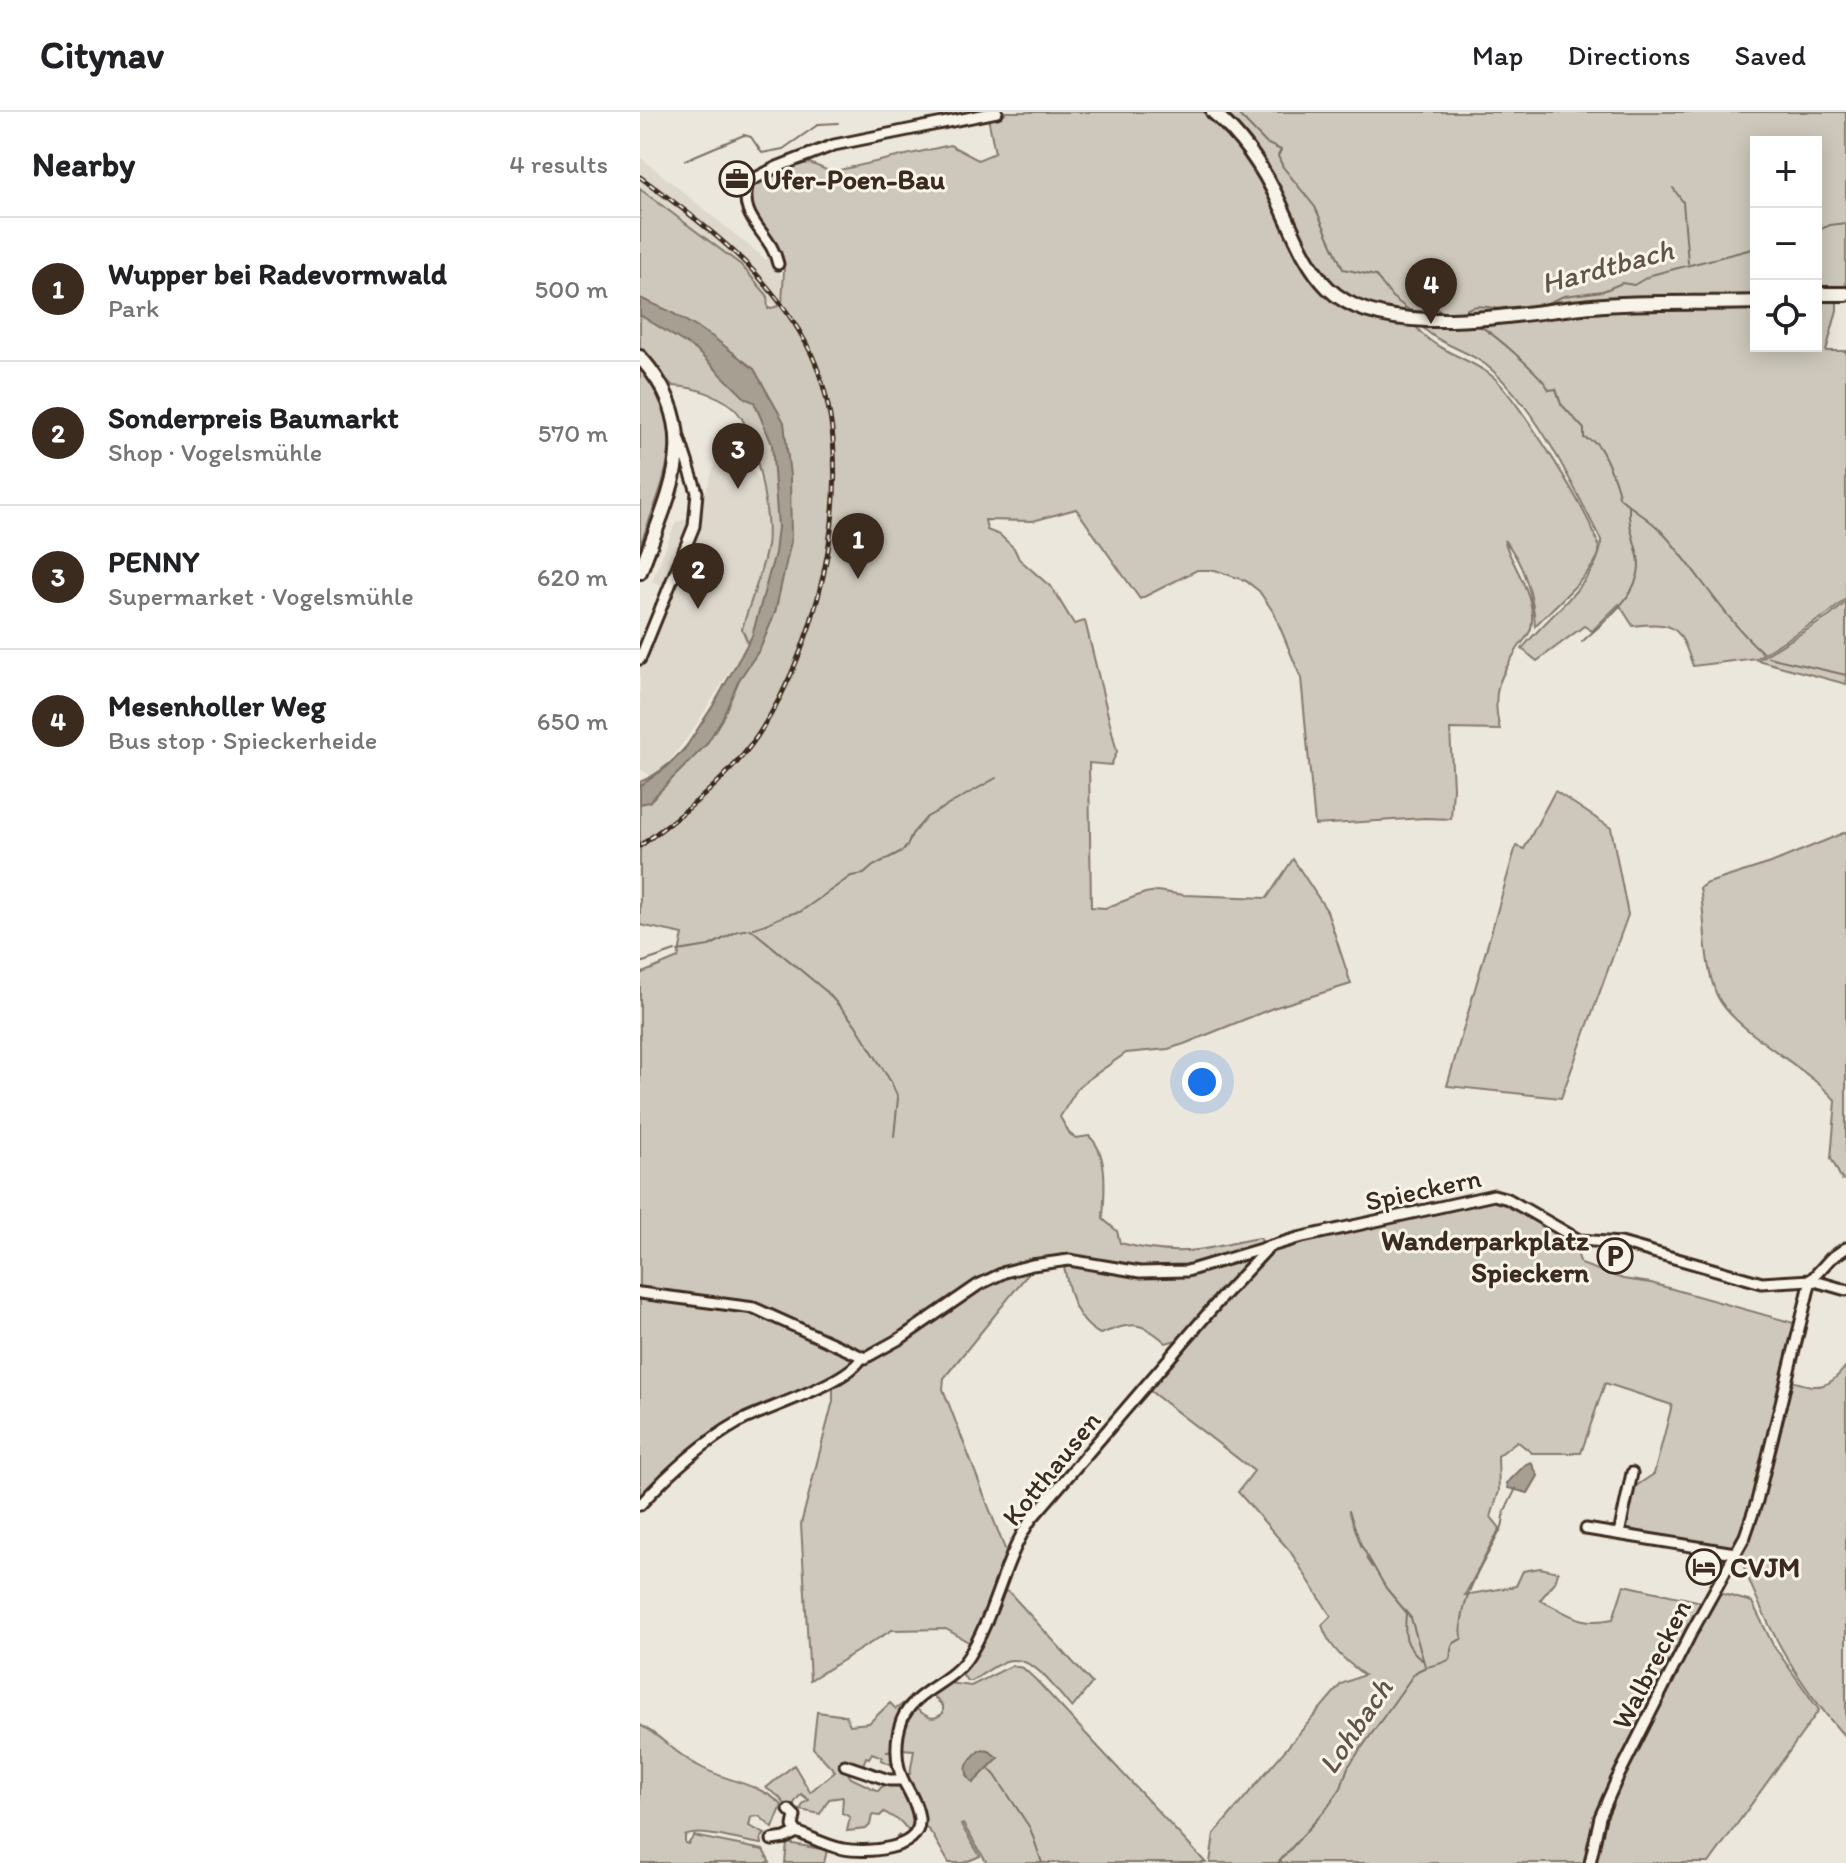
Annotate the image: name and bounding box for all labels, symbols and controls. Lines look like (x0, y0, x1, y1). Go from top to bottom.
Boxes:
text: Citynav (40, 32, 164, 78)
text: Map (1472, 38, 1523, 72)
text: Directions (1567, 38, 1691, 72)
text: Saved (1735, 38, 1806, 72)
map controls (1750, 136, 1822, 352)
button: + (1750, 136, 1822, 208)
text: Nearby (32, 144, 135, 185)
text: 4 results (509, 148, 608, 180)
office icon: Ufer-Poen-Bau (718, 160, 756, 198)
place label: Ufer-Poen-Bau (763, 162, 946, 196)
button: − (1750, 208, 1822, 280)
water label: Hardtbach (1537, 231, 1677, 301)
text: Wupper bei Radevormwald (108, 255, 447, 292)
pin: 4 (1405, 258, 1457, 324)
text: 1 (52, 273, 64, 305)
text: 500 m (535, 273, 608, 305)
button: locate (1750, 280, 1822, 352)
text: Park (108, 292, 159, 324)
text: Sonderpreis Baumarkt (108, 399, 399, 436)
text: 2 (51, 417, 65, 449)
text: 570 m (538, 417, 608, 449)
pin: 3 (712, 423, 764, 489)
text: Shop · Vogelsmühle (108, 436, 322, 468)
pin: 1 (832, 513, 884, 579)
text: PENNY (108, 543, 199, 580)
pin: 2 (672, 543, 724, 609)
text: 3 (51, 561, 65, 593)
text: 620 m (537, 561, 608, 593)
text: Supermarket · Vogelsmühle (108, 580, 414, 612)
text: Mesenholler Weg (108, 687, 326, 724)
text: 4 (50, 705, 66, 737)
text: 650 m (537, 705, 608, 737)
text: Bus stop · Spieckerheide (108, 724, 377, 756)
your location (1182, 1062, 1222, 1102)
street label: Spieckern (1362, 1160, 1484, 1218)
place label: Wanderparkplatz Spieckern (1381, 1223, 1590, 1289)
parking icon: Wanderparkplatz Spieckern (1596, 1237, 1634, 1275)
street label: Kotthausen (994, 1404, 1108, 1532)
hotel icon: CVJM (1685, 1548, 1723, 1586)
place label: CVJM (1730, 1550, 1800, 1584)
street label: Walbrecken (1604, 1593, 1698, 1735)
water label: Lohbach (1310, 1671, 1401, 1781)

